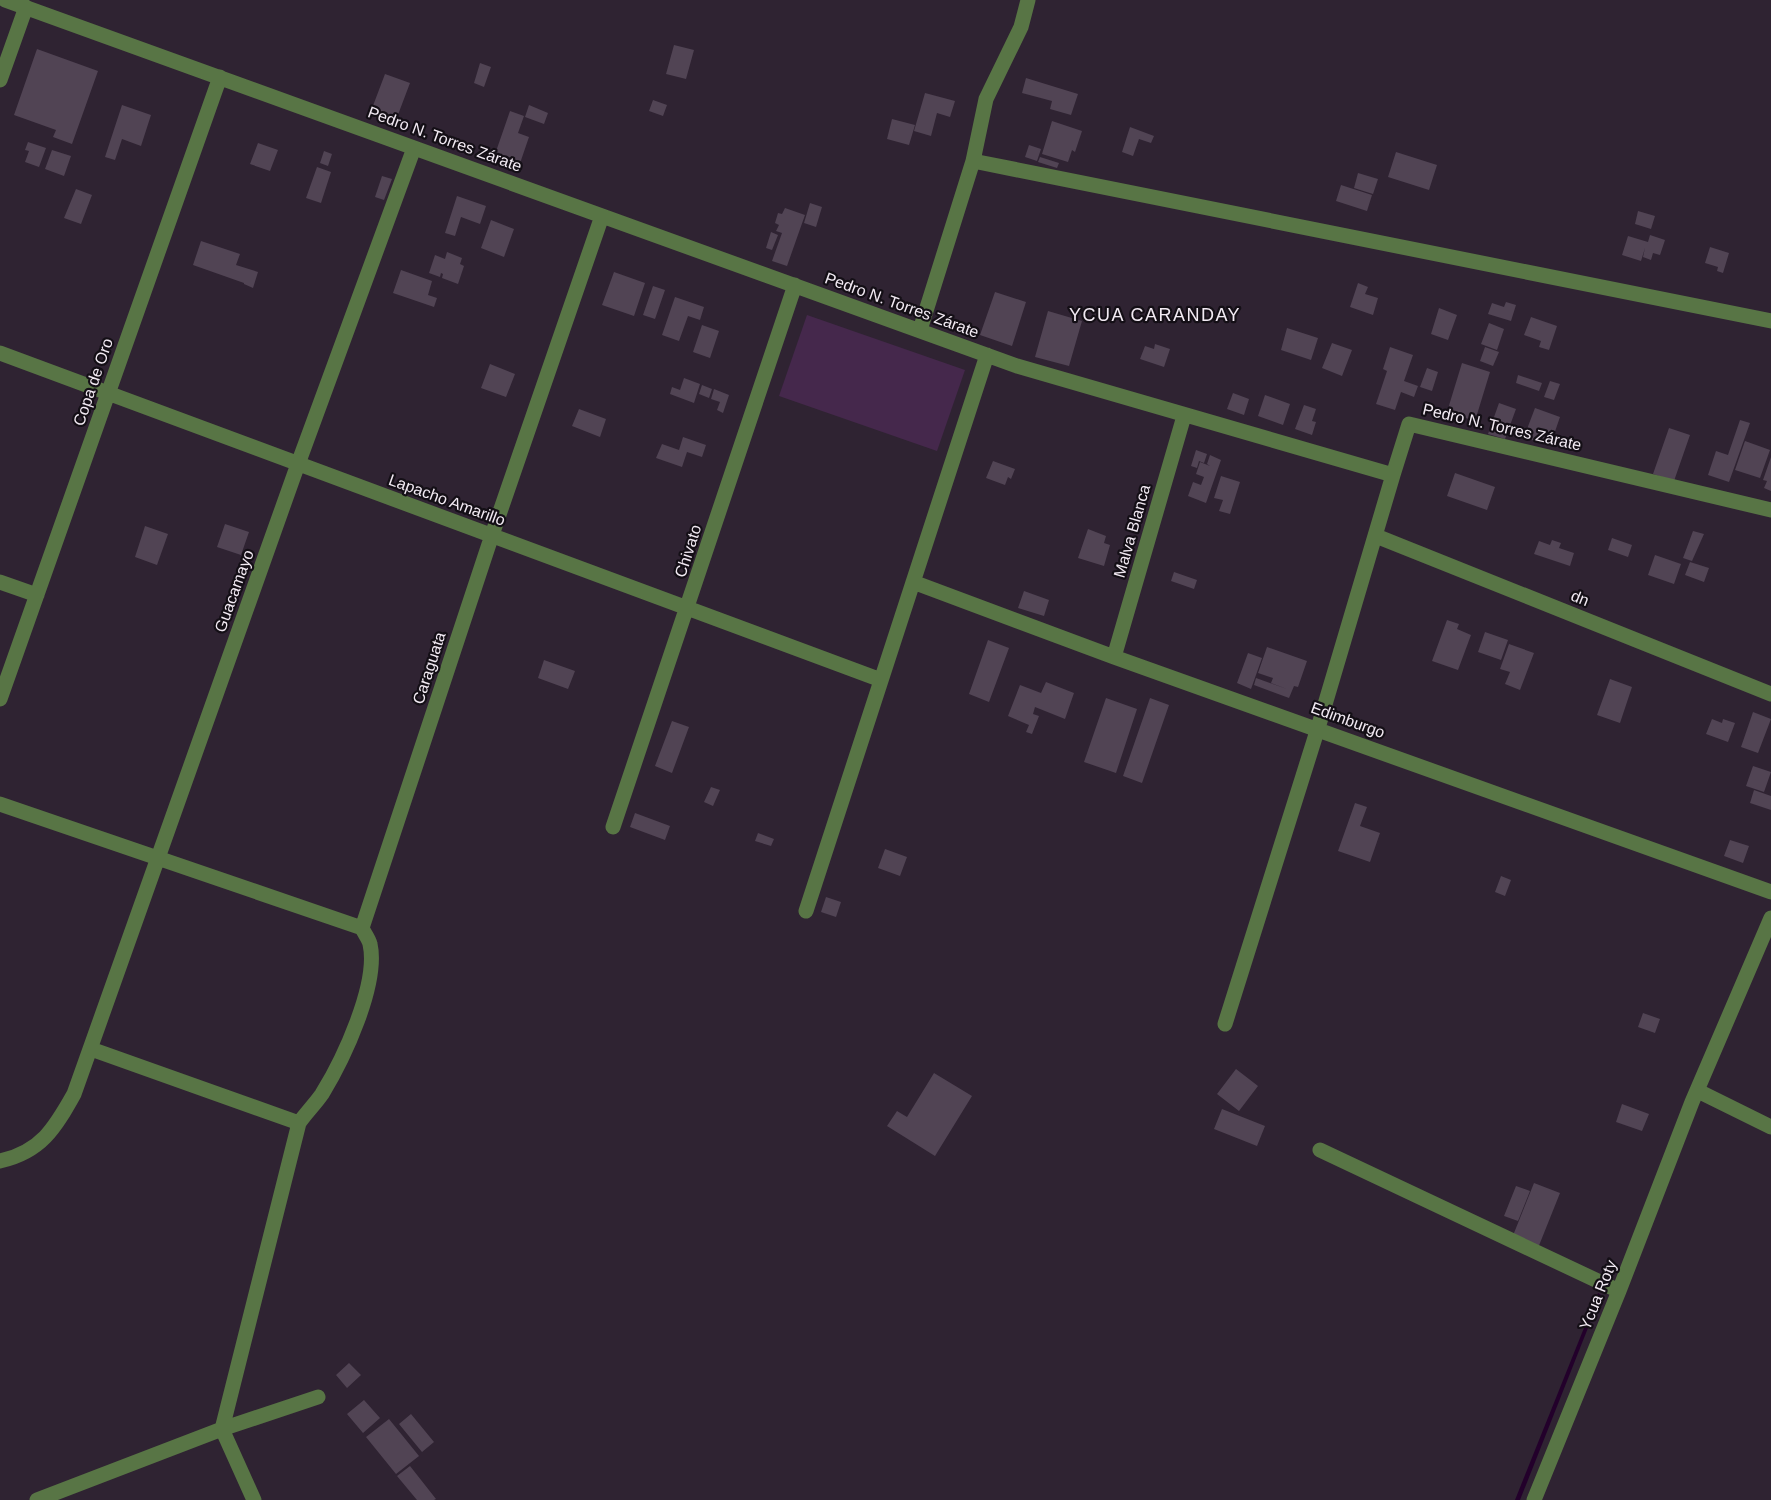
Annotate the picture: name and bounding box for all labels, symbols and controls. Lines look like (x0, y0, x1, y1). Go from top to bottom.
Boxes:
street label: Pedro N. Torres Zárate (366, 103, 524, 175)
street label: Pedro N. Torres Zárate (823, 269, 981, 341)
district label: YCUA CARANDAY (1069, 305, 1241, 325)
street label: Copa de Oro (70, 336, 116, 428)
street label: Pedro N. Torres Zárate (1421, 400, 1583, 454)
street label: Lapacho Amarillo (386, 471, 508, 529)
street label: Malva Blanca (1111, 482, 1153, 580)
street label: Chivato (672, 522, 704, 579)
street label: Guacamayo (211, 547, 257, 634)
street label: dn (1569, 587, 1591, 609)
street label: Caraguata (409, 630, 449, 706)
street label: Edimburgo (1309, 699, 1387, 741)
street label: Ycua Roty (1576, 1258, 1620, 1332)

